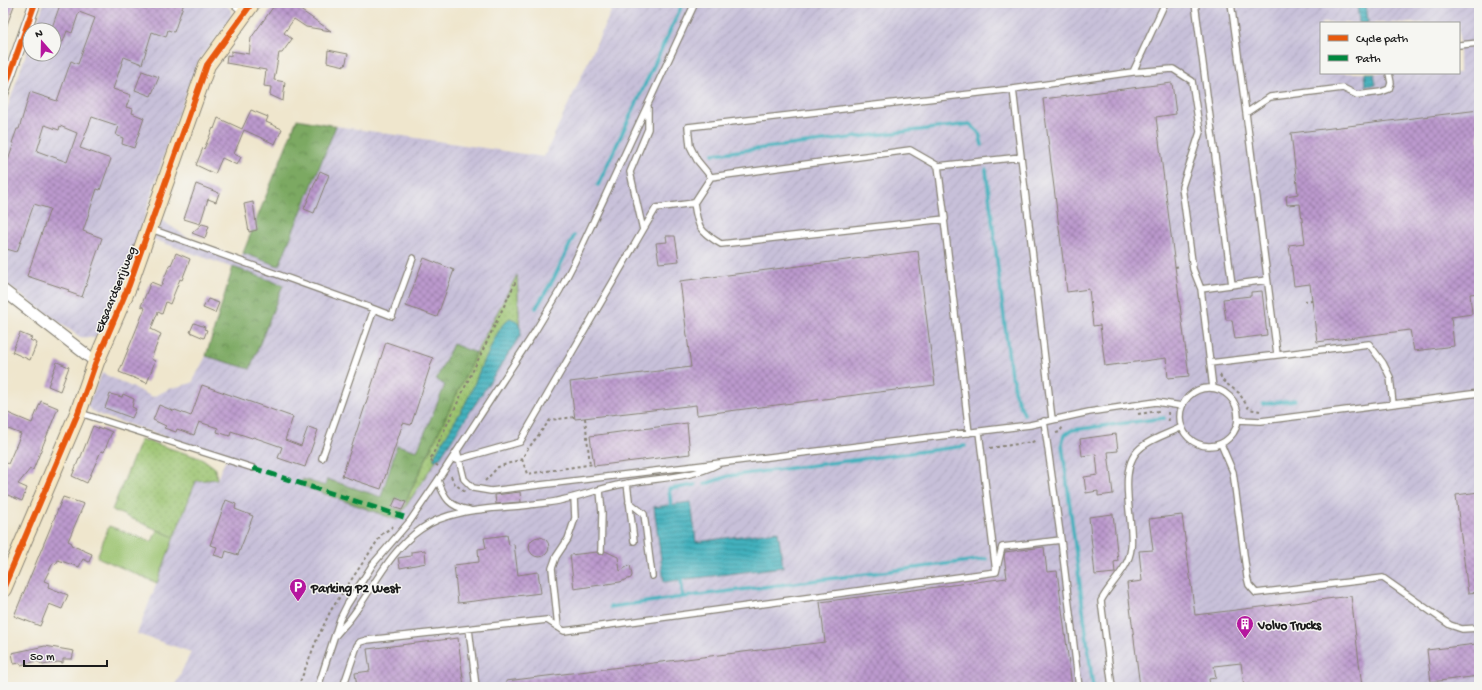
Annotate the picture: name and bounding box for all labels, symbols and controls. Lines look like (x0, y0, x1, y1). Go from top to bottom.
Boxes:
north arrow (22, 22, 62, 62)
legend (1320, 22, 1460, 74)
text: N (34, 28, 45, 41)
text: Cycle path (1356, 33, 1409, 47)
text: Path (1355, 53, 1381, 67)
street label: Eksaardserijweg (92, 244, 141, 335)
parking icon: Parking P2 West (288, 577, 308, 602)
place label: Parking P2 West (310, 582, 401, 597)
building icon: Volvo Trucks (1235, 614, 1255, 639)
place label: Volvo Trucks (1257, 619, 1322, 634)
scale bar (24, 642, 107, 668)
text: 50 m (30, 651, 55, 665)

